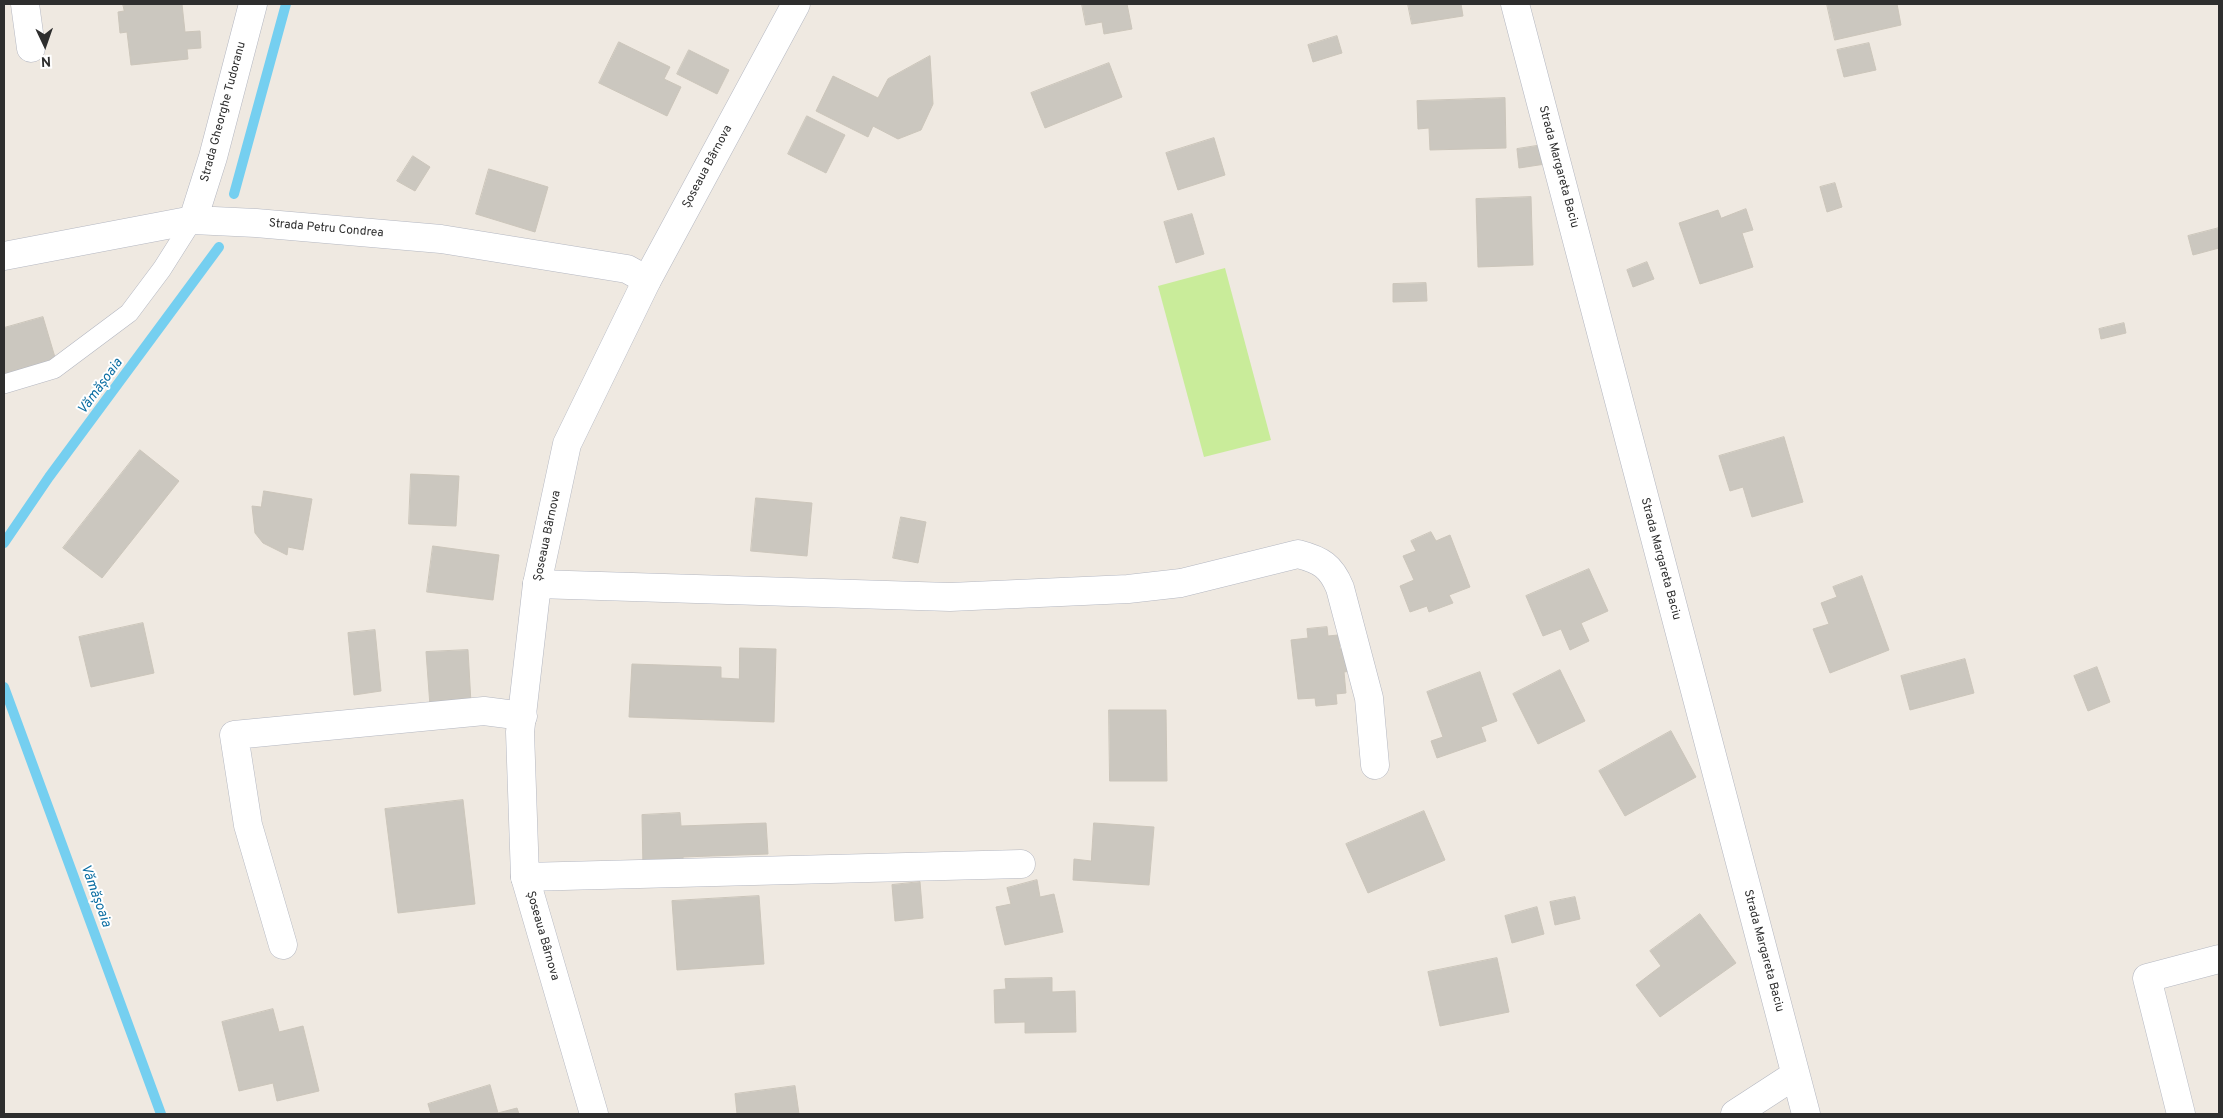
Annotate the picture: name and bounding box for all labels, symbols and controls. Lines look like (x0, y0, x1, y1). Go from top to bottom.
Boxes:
north arrow (20, 20, 70, 70)
street label: Strada Gheorghe Tudoranu (198, 40, 250, 184)
text: N (40, 52, 51, 69)
street label: Strada Margareta Baciu (1535, 104, 1581, 230)
street label: Șoseaua Bârnova (680, 123, 736, 211)
street label: Strada Petru Condrea (268, 217, 384, 241)
water label: Vămășoaia (75, 356, 127, 418)
street label: Șoseaua Bârnova (531, 489, 565, 583)
street label: Strada Margareta Baciu (1637, 496, 1683, 622)
water label: Vămășoaia (76, 862, 114, 930)
street label: Strada Margareta Baciu (1740, 888, 1786, 1014)
street label: Șoseaua Bârnova (522, 890, 562, 982)

